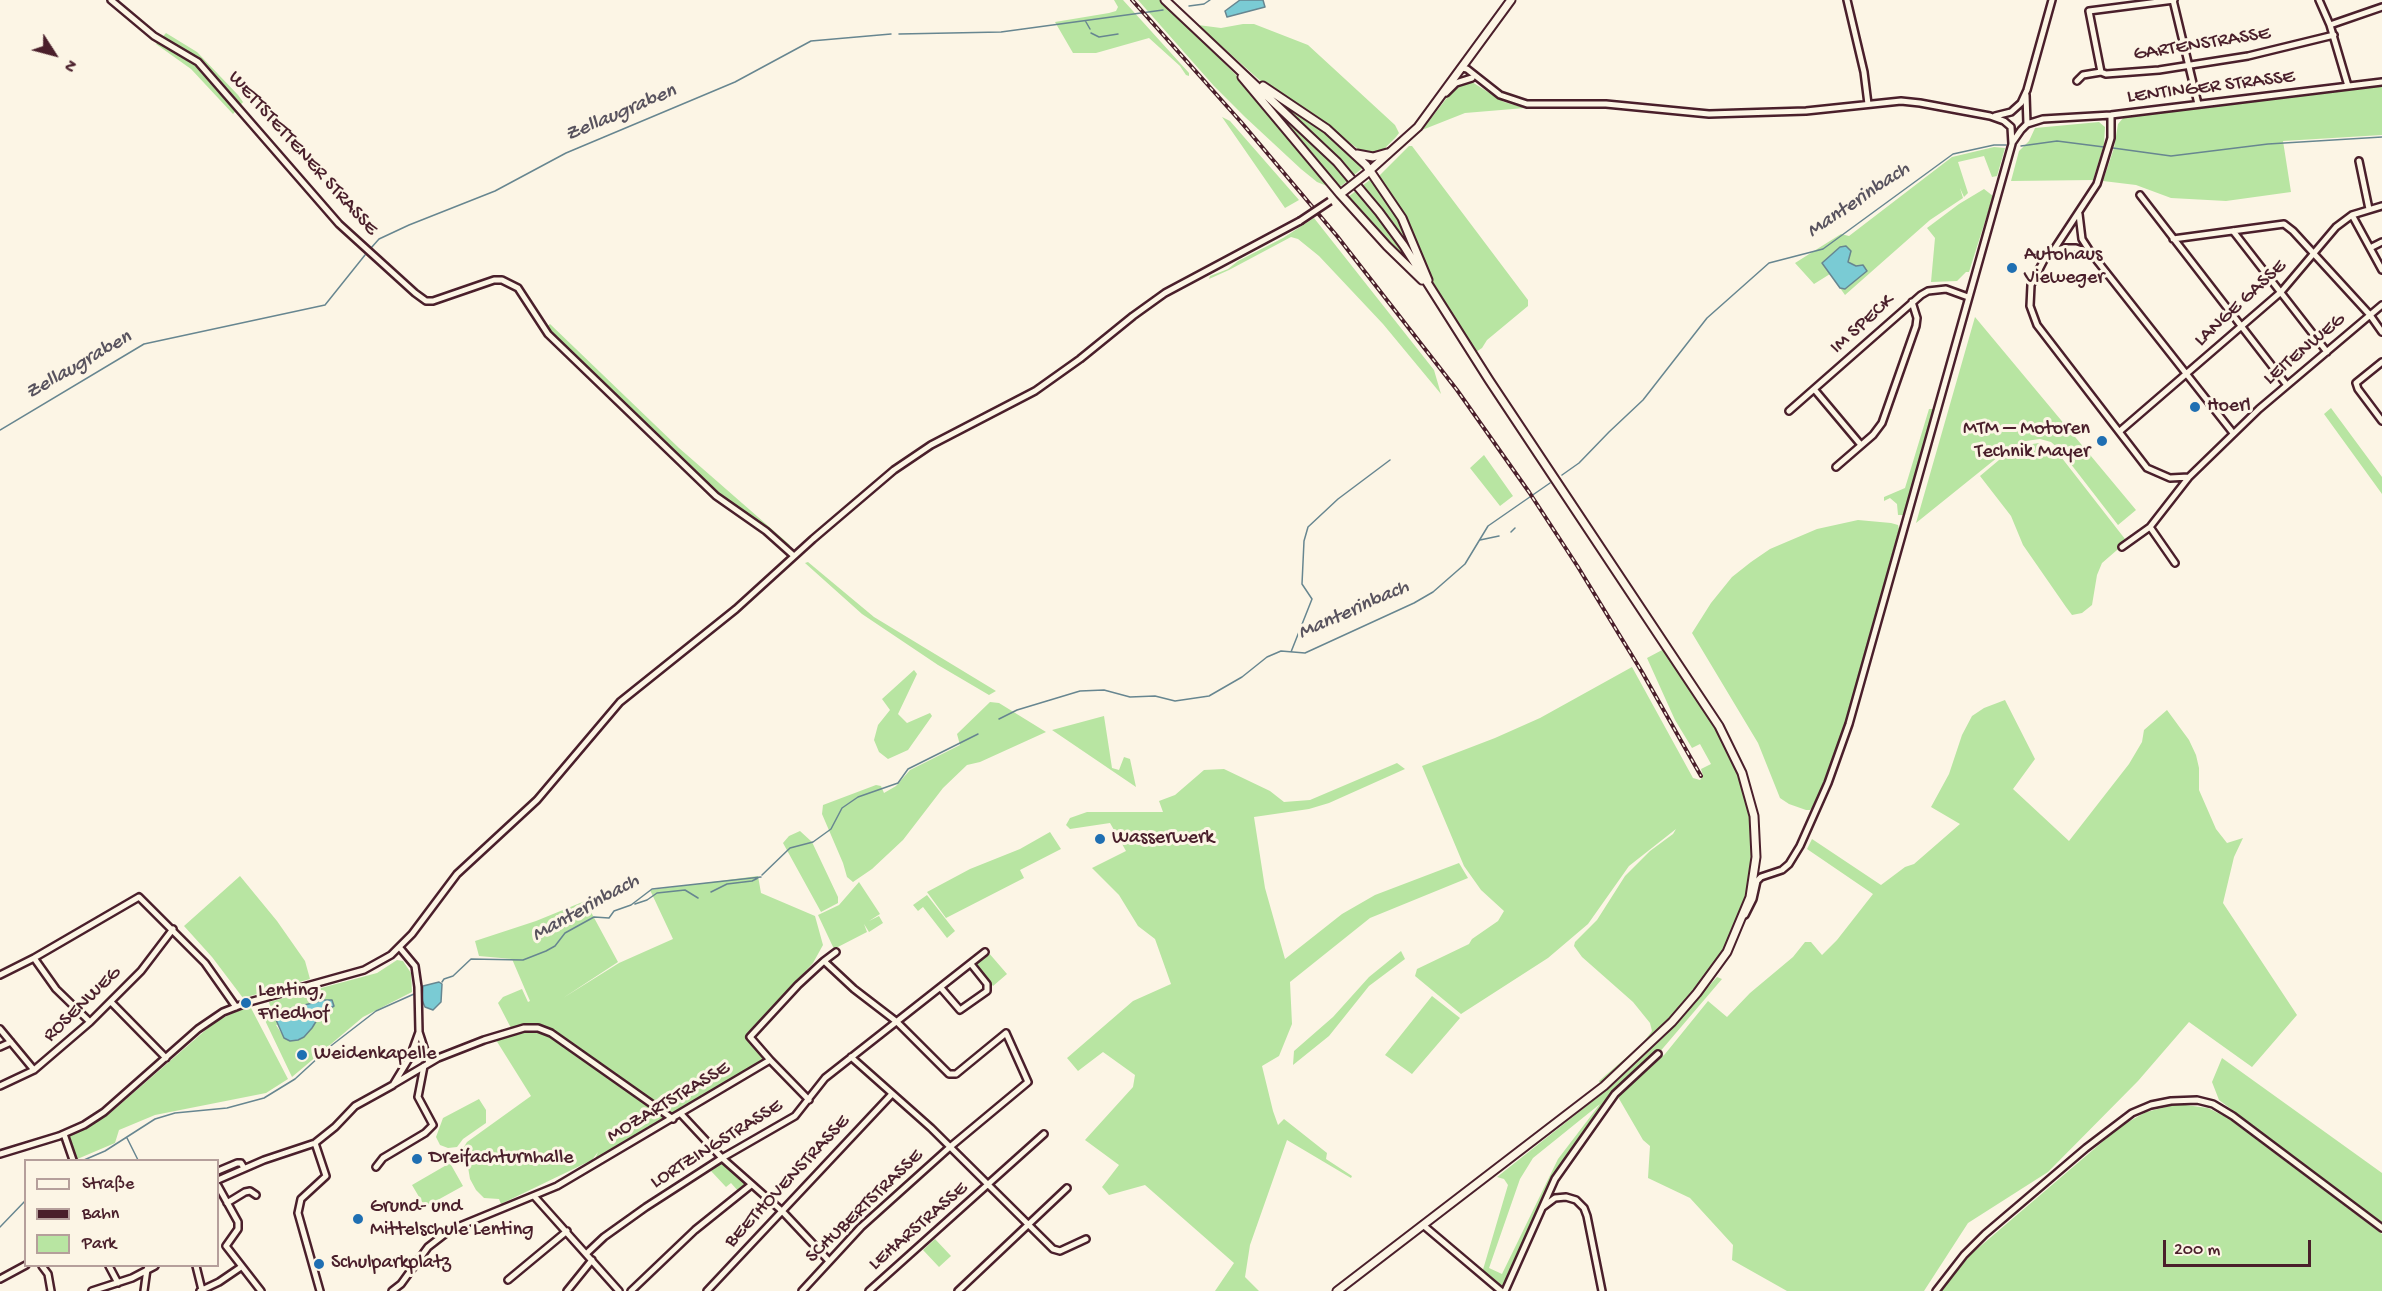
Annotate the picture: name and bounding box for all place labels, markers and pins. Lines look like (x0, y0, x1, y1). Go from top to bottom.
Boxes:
place label: Autohaus Vieweger (2024, 244, 2104, 291)
marker: Autohaus Vieweger (2005, 261, 2019, 275)
place label: Hoerl (2207, 395, 2251, 419)
marker: Hoerl (2188, 400, 2202, 414)
place label: MTM – Motoren Technik Mayer (1963, 418, 2090, 465)
marker: MTM – Motoren Technik Mayer (2095, 434, 2109, 448)
place label: Wasserwerk (1112, 827, 1214, 851)
marker: Wasserwerk (1093, 832, 1107, 846)
place label: Lenting, Friedhof (258, 980, 329, 1027)
marker: Lenting, Friedhof (239, 996, 253, 1010)
place label: Weidenkapelle (314, 1043, 437, 1067)
marker: Weidenkapelle (295, 1048, 309, 1062)
place label: Dreifachturnhalle (429, 1147, 574, 1171)
marker: Dreifachturnhalle (410, 1152, 424, 1166)
place label: Grund- und Mittelschule Lenting (370, 1196, 534, 1243)
marker: Grund- und Mittelschule Lenting (351, 1212, 365, 1226)
place label: Schulparkplatz (331, 1252, 451, 1276)
marker: Schulparkplatz (312, 1257, 326, 1271)

